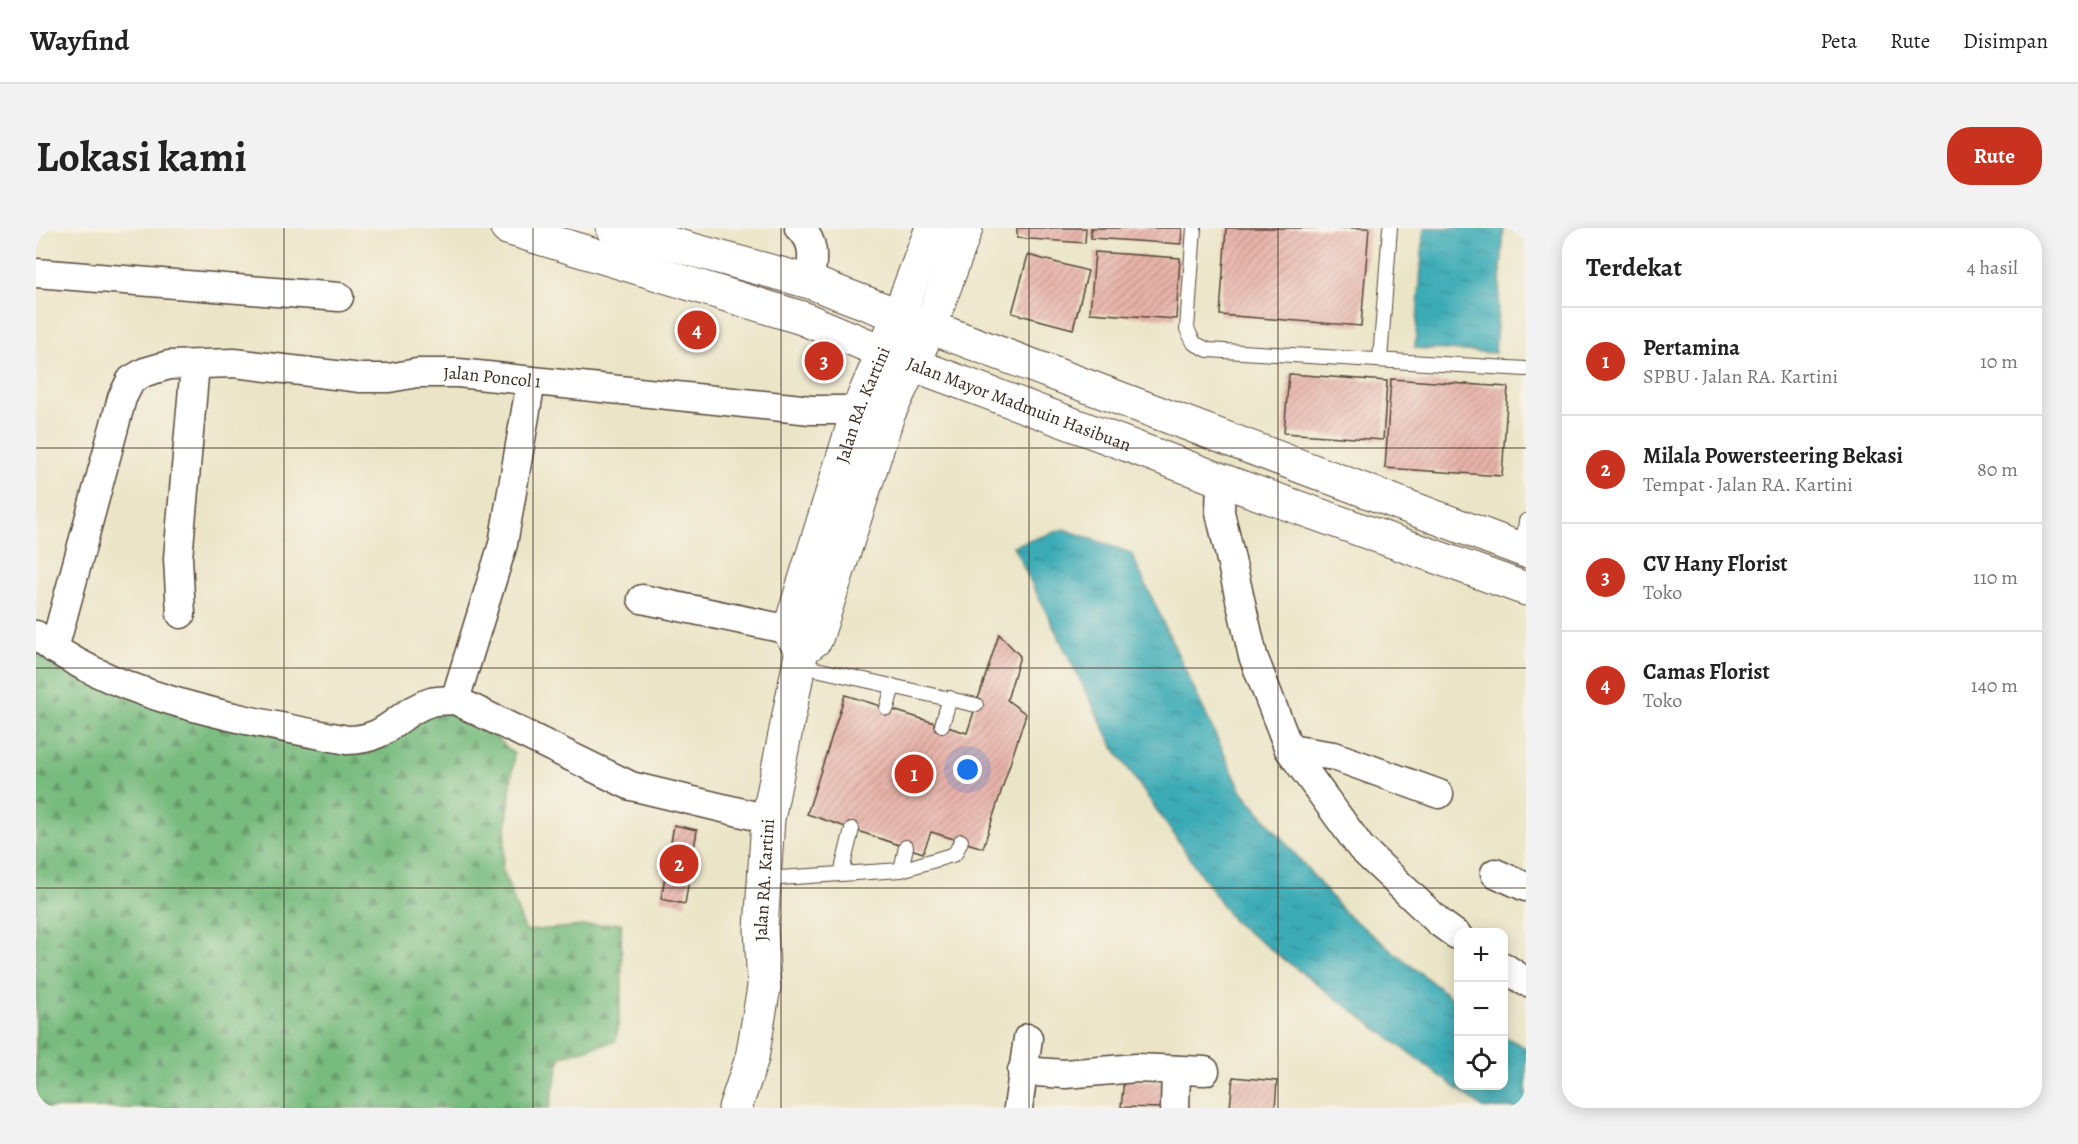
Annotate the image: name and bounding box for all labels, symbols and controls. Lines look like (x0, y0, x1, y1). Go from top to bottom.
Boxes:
text: Wayfind (30, 22, 129, 60)
text: Peta (1820, 27, 1857, 55)
text: Rute (1890, 27, 1930, 55)
text: Disimpan (1963, 27, 2048, 55)
button: Rute (1947, 127, 2042, 185)
text: Lokasi kami (36, 128, 247, 185)
text: Terdekat (1586, 250, 1682, 285)
text: 4 hasil (1966, 254, 2018, 281)
pin: 4 (678, 308, 716, 352)
text: Pertamina (1643, 333, 1740, 363)
pin: 3 (804, 338, 844, 384)
street label: Jalan RA. Kartini (830, 343, 896, 466)
text: 1 (1602, 348, 1609, 375)
text: 10 m (1980, 348, 2018, 375)
street label: Jalan Mayor Madmuin Hasibuan (903, 351, 1135, 457)
street label: Jalan Poncol 1 (443, 361, 542, 394)
text: SPBU · Jalan RA. Kartini (1643, 363, 1838, 390)
text: Milala Powersteering Bekasi (1643, 441, 1903, 471)
text: 2 (1601, 456, 1610, 483)
text: 80 m (1977, 456, 2018, 483)
text: Tempat · Jalan RA. Kartini (1643, 471, 1853, 498)
text: CV Hany Florist (1643, 549, 1788, 579)
text: 3 (1601, 564, 1610, 591)
text: 110 m (1973, 564, 2018, 591)
text: Toko (1643, 579, 1682, 606)
text: Camas Florist (1643, 657, 1770, 687)
text: 4 (1601, 672, 1610, 699)
text: 140 m (1971, 672, 2018, 699)
text: Toko (1643, 687, 1682, 714)
pin: 1 (894, 752, 934, 796)
your location (953, 755, 982, 784)
street label: Jalan RA. Kartini (749, 818, 780, 942)
pin: 2 (660, 842, 698, 886)
map controls (1454, 928, 1508, 1090)
button: + (1454, 928, 1508, 982)
button: − (1454, 982, 1508, 1036)
button: locate (1454, 1036, 1508, 1090)

